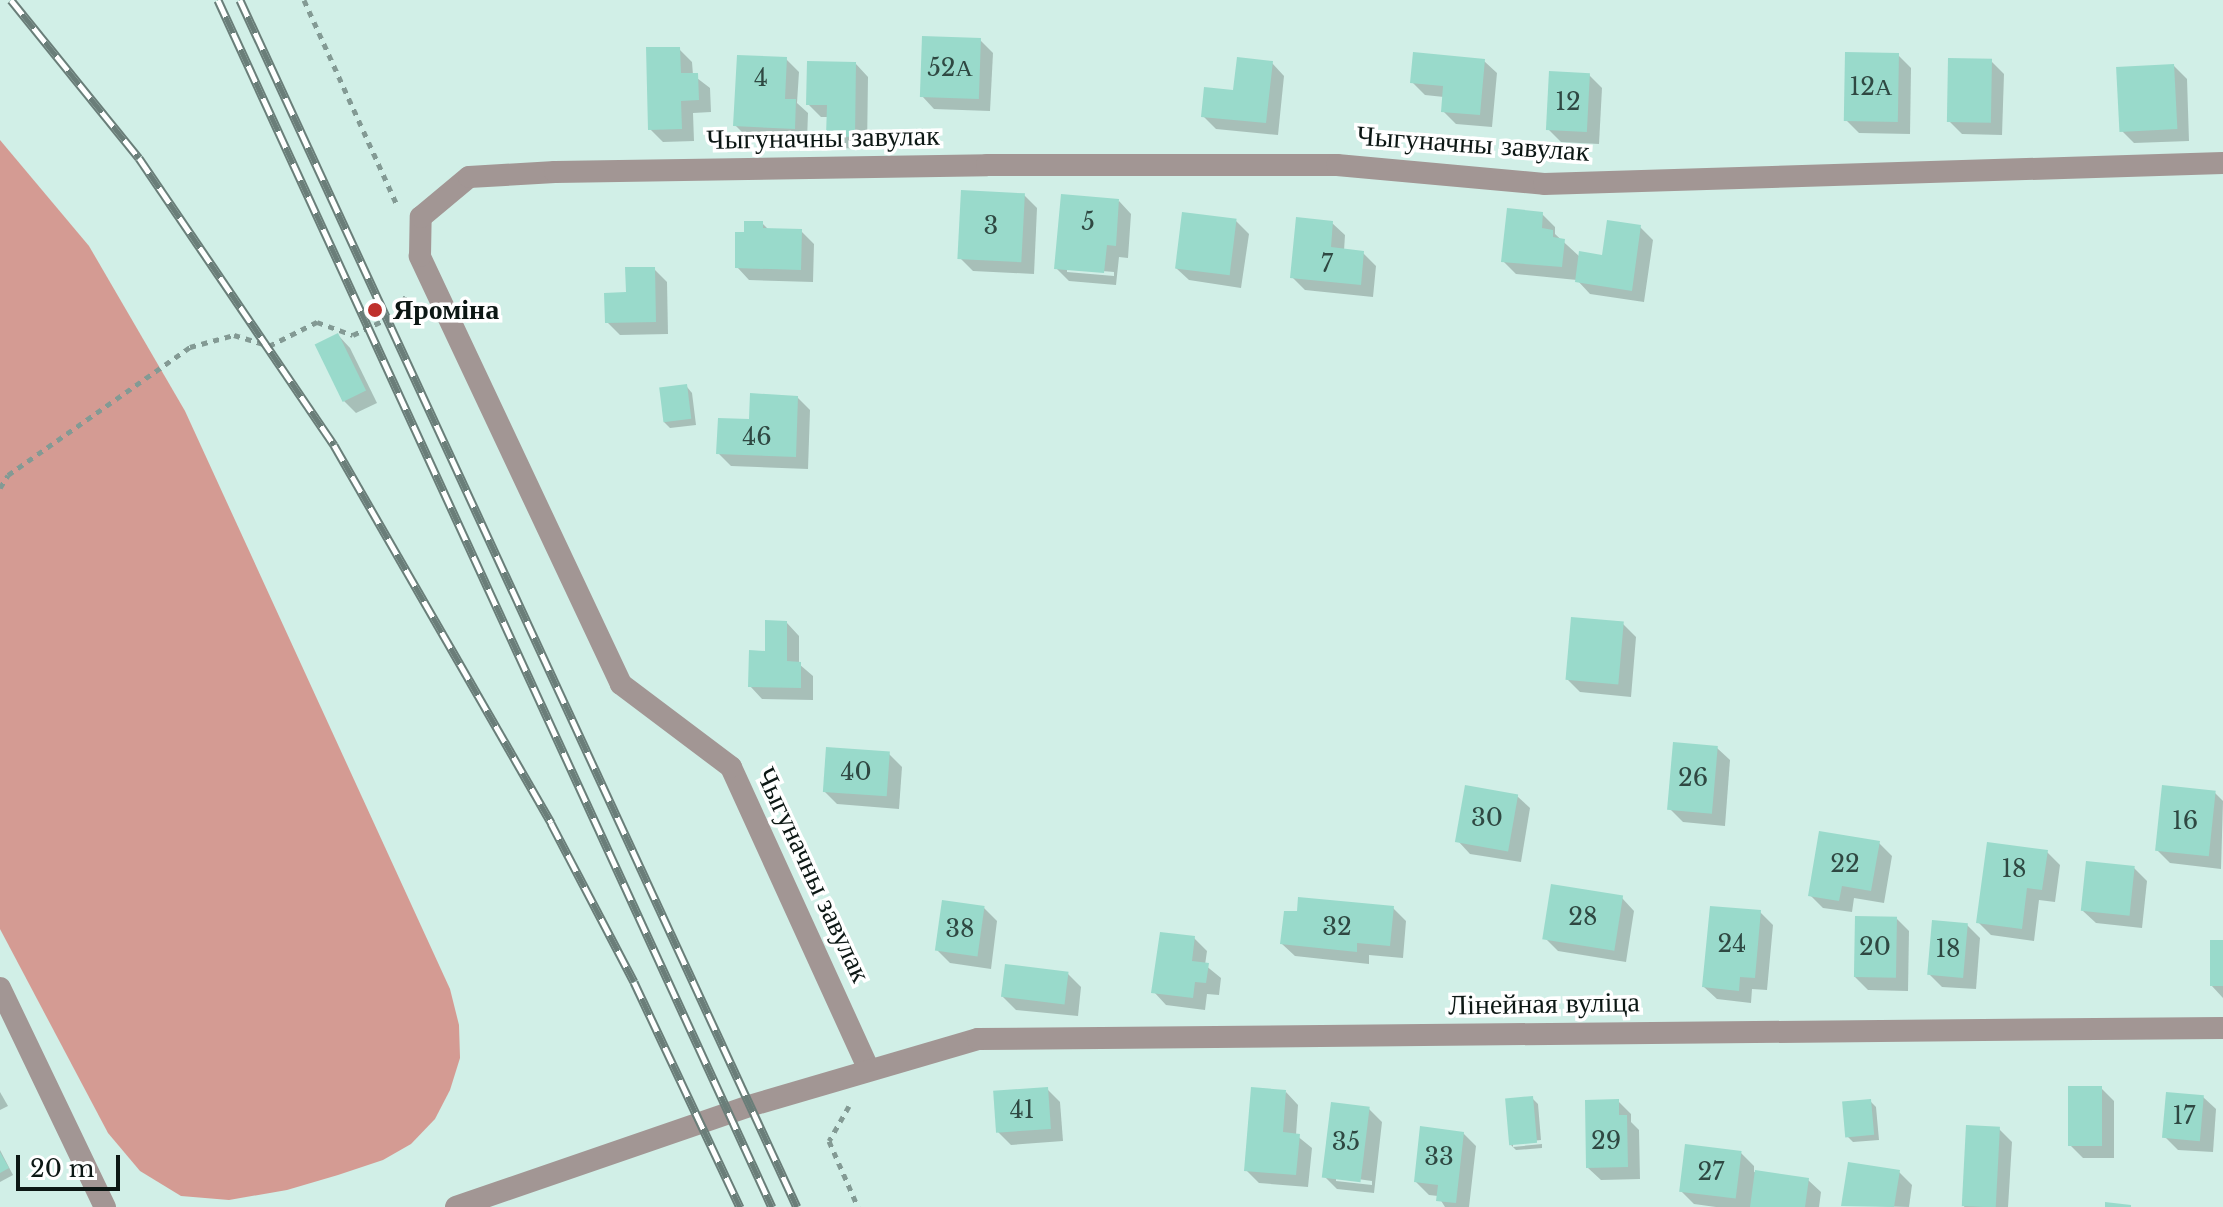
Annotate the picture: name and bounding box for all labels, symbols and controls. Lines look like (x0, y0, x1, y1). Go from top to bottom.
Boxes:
house number: 52А (927, 54, 973, 82)
house number: 4 (754, 64, 768, 92)
house number: 12А (1850, 73, 1892, 101)
house number: 12 (1555, 88, 1581, 116)
street label: Чыгуначны завулак (706, 119, 940, 157)
street label: Чыгуначны завулак (1355, 119, 1591, 169)
house number: 5 (1081, 208, 1095, 236)
house number: 3 (984, 212, 998, 240)
house number: 7 (1321, 250, 1333, 278)
place label: Яроміна (393, 293, 499, 327)
marker: Яроміна (364, 299, 386, 321)
house number: 46 (742, 423, 772, 451)
house number: 40 (840, 758, 872, 786)
street label: Чыгуначны завулак (748, 762, 878, 988)
house number: 26 (1678, 764, 1708, 792)
house number: 30 (1471, 804, 1503, 832)
house number: 16 (2172, 807, 2198, 835)
house number: 22 (1830, 850, 1860, 878)
house number: 18 (2001, 855, 2027, 883)
house number: 28 (1568, 903, 1598, 931)
house number: 32 (1322, 913, 1352, 941)
house number: 38 (945, 915, 975, 943)
house number: 24 (1718, 930, 1746, 958)
house number: 20 (1859, 933, 1891, 961)
house number: 18 (1935, 935, 1961, 963)
street label: Лінейная вуліца (1448, 986, 1640, 1022)
house number: 41 (1010, 1096, 1034, 1124)
house number: 17 (2173, 1102, 2195, 1130)
house number: 29 (1591, 1127, 1621, 1155)
house number: 35 (1332, 1128, 1360, 1156)
scale bar (20, 1139, 124, 1189)
house number: 33 (1424, 1143, 1454, 1171)
text: 20 m (30, 1154, 95, 1183)
house number: 27 (1698, 1158, 1724, 1186)

